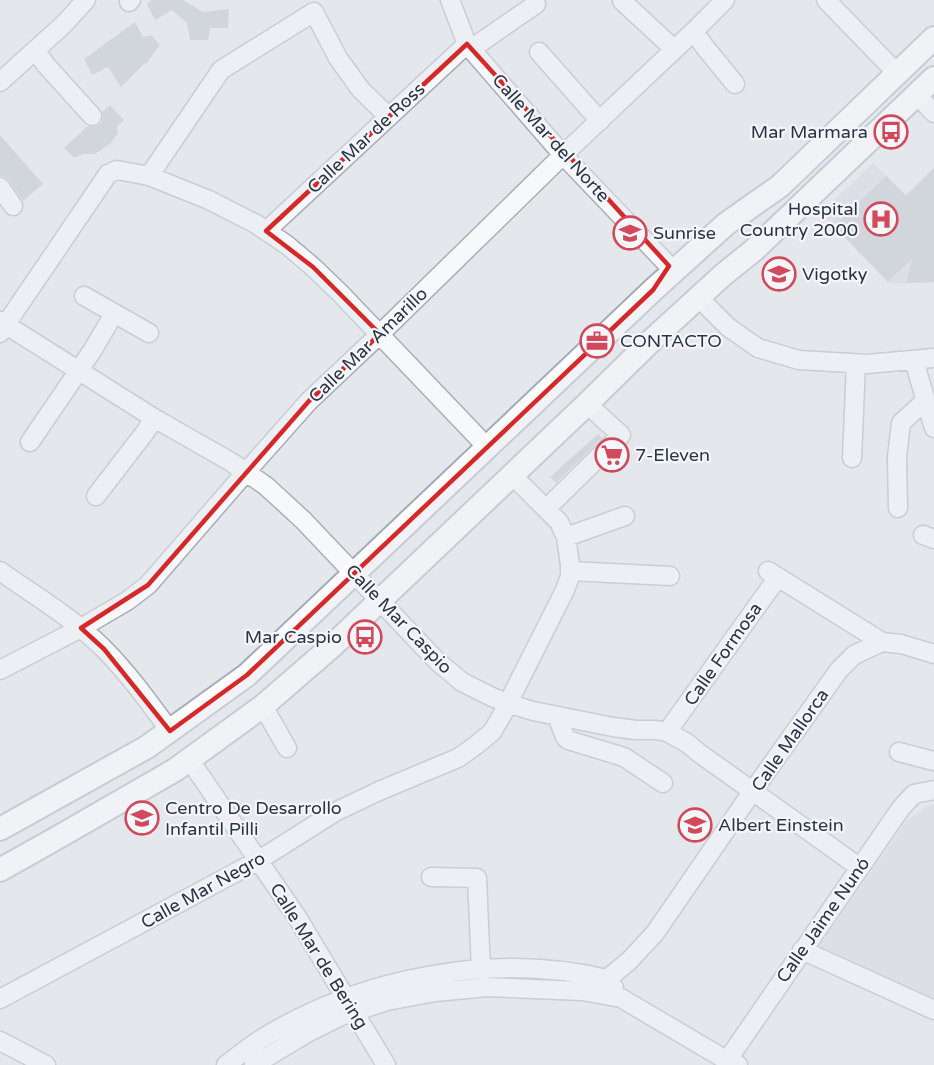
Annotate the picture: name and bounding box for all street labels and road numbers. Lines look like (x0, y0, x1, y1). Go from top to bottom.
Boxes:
street label: Calle Mar del Norte (488, 69, 614, 207)
street label: Calle Mar de Ross (303, 78, 429, 198)
street label: Calle Mar Amarillo (304, 283, 432, 407)
street label: Calle Mar Caspio (341, 560, 457, 678)
street label: Calle Formosa (679, 598, 767, 710)
street label: Calle Mallorca (747, 684, 833, 796)
street label: Calle Mar Negro (137, 847, 269, 933)
street label: Calle Jaime Nunó (772, 853, 874, 987)
street label: Calle Mar de Bering (265, 879, 373, 1033)

